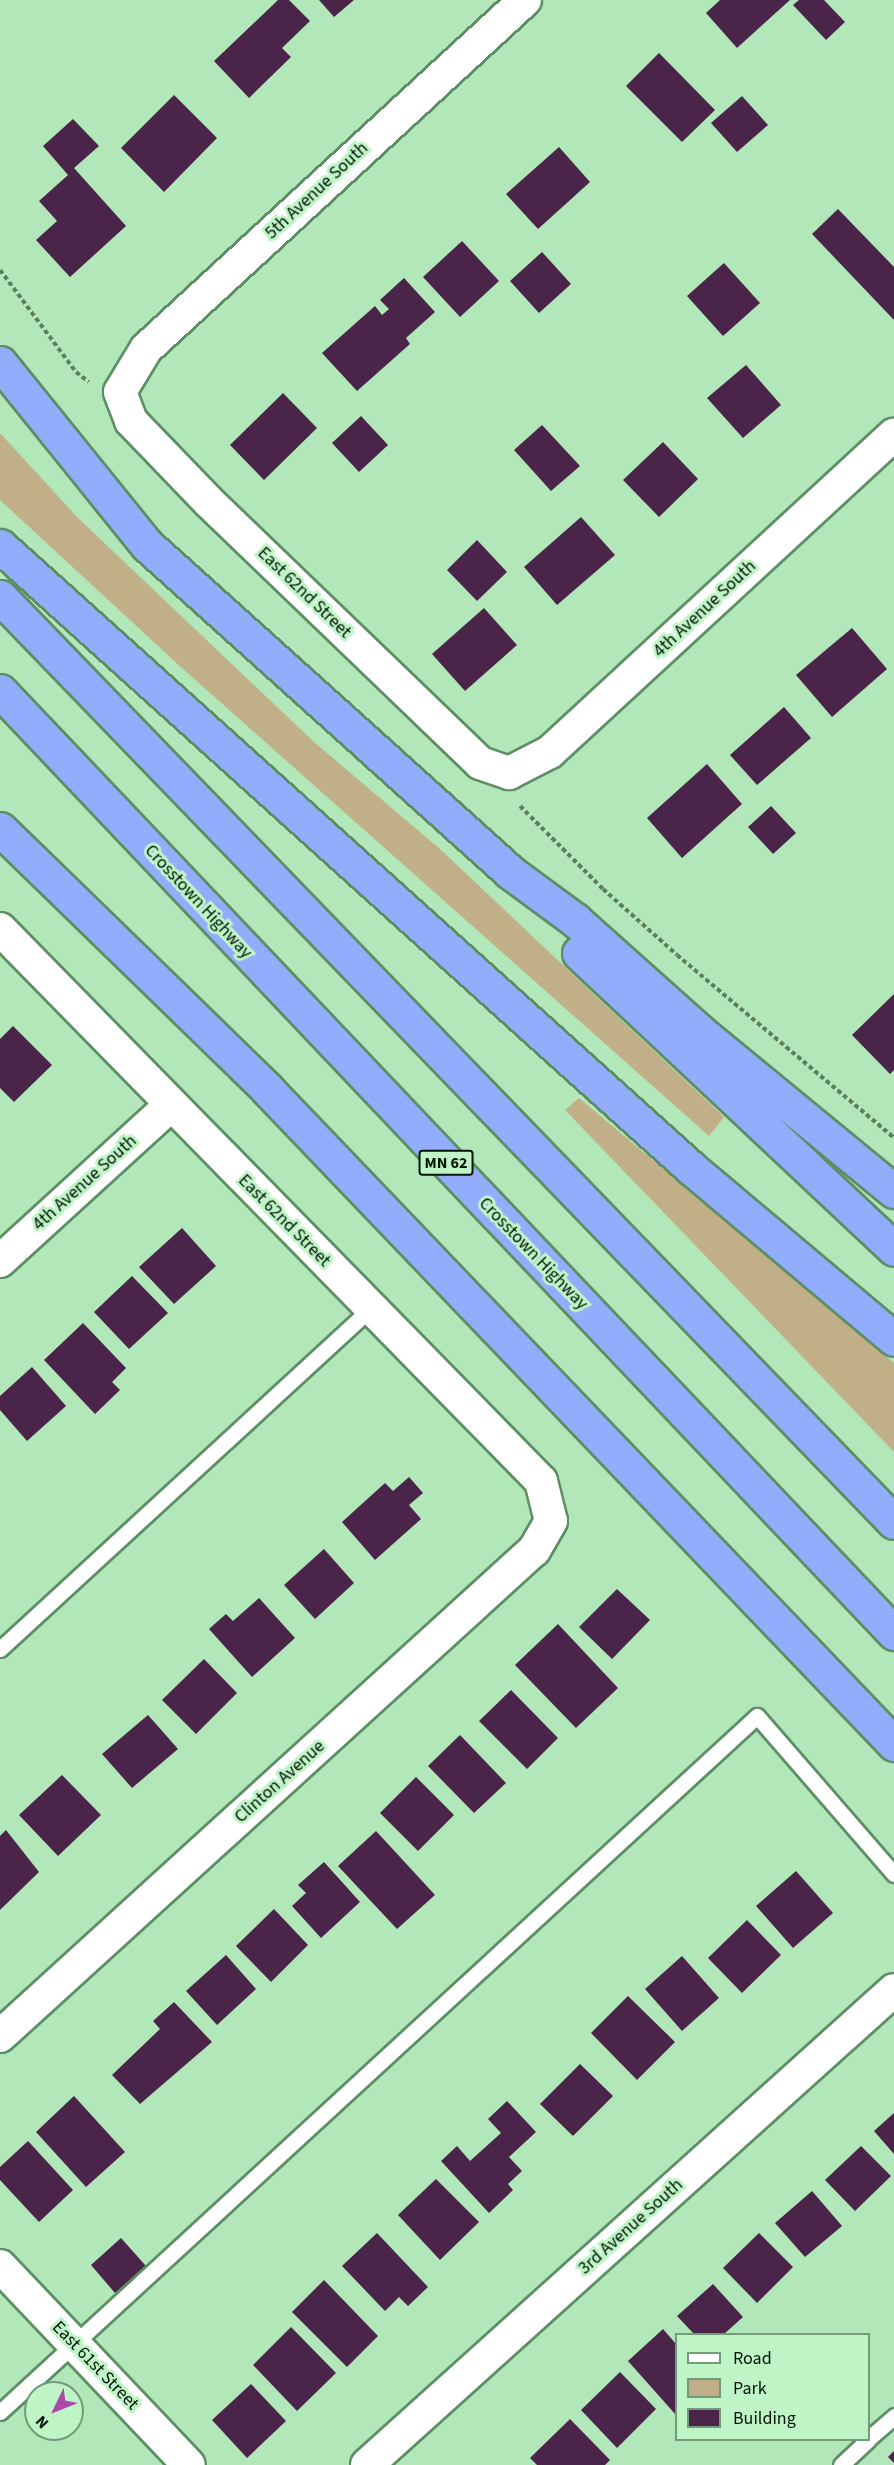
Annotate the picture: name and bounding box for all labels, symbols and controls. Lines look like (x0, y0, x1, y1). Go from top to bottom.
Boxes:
street label: 5th Avenue South (261, 138, 373, 244)
street label: East 62nd Street (253, 543, 355, 643)
street label: 4th Avenue South (649, 556, 761, 662)
street label: Crosstown Highway (140, 841, 256, 963)
street label: 4th Avenue South (29, 1131, 141, 1235)
road number: MN 62 (418, 1150, 474, 1176)
street label: East 62nd Street (233, 1170, 335, 1272)
street label: Crosstown Highway (474, 1193, 592, 1315)
street label: Clinton Avenue (231, 1736, 329, 1828)
street label: 3rd Avenue South (574, 2175, 688, 2279)
street label: East 61st Street (47, 2317, 143, 2415)
legend (675, 2333, 870, 2441)
text: Road (733, 2346, 772, 2371)
text: Park (733, 2376, 767, 2401)
north arrow (24, 2381, 84, 2441)
text: Building (733, 2406, 796, 2431)
text: N (31, 2411, 54, 2433)

